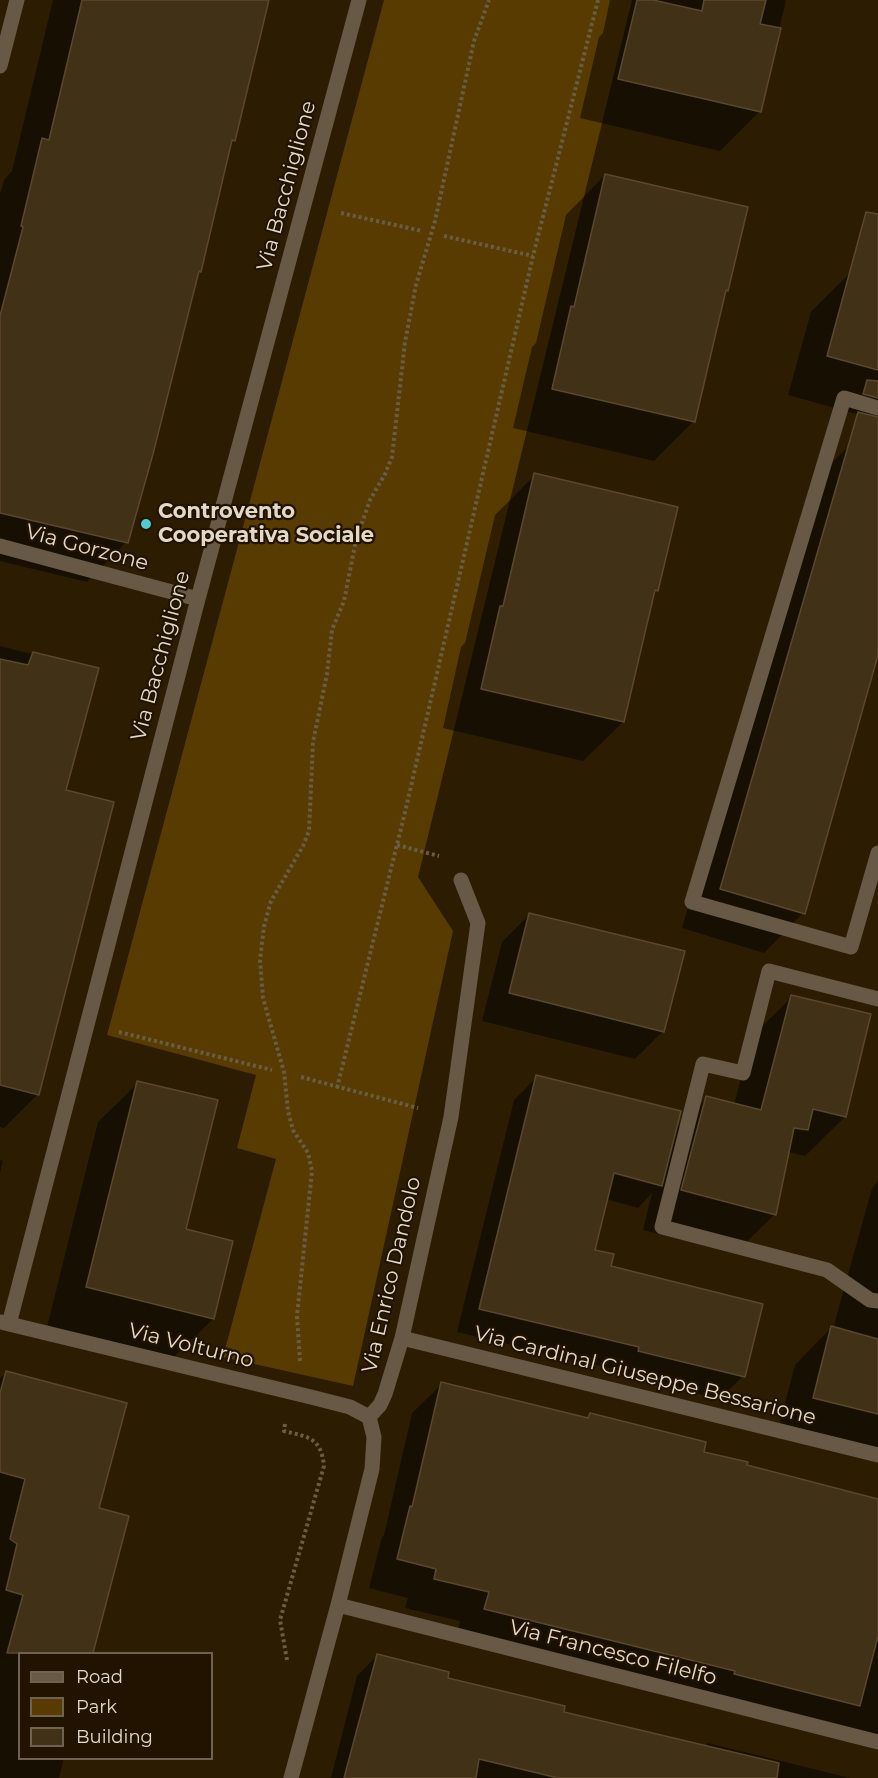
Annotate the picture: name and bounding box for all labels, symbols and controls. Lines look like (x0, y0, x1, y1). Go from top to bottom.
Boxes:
street label: Via Bacchiglione (252, 98, 322, 274)
place label: Controvento Cooperativa Sociale (158, 499, 374, 549)
marker: Controvento Cooperativa Sociale (139, 517, 153, 531)
street label: Via Gorzone (23, 519, 151, 577)
street label: Via Bacchiglione (126, 568, 196, 744)
street label: Via Enrico Dandolo (357, 1175, 427, 1375)
street label: Via Volturno (126, 1318, 256, 1374)
street label: Via Cardinal Giuseppe Bessarione (471, 1321, 819, 1431)
street label: Via Francesco Filelfo (507, 1615, 719, 1691)
legend (18, 1652, 213, 1760)
text: Road (76, 1666, 123, 1688)
text: Park (76, 1696, 117, 1718)
text: Building (76, 1726, 153, 1748)

